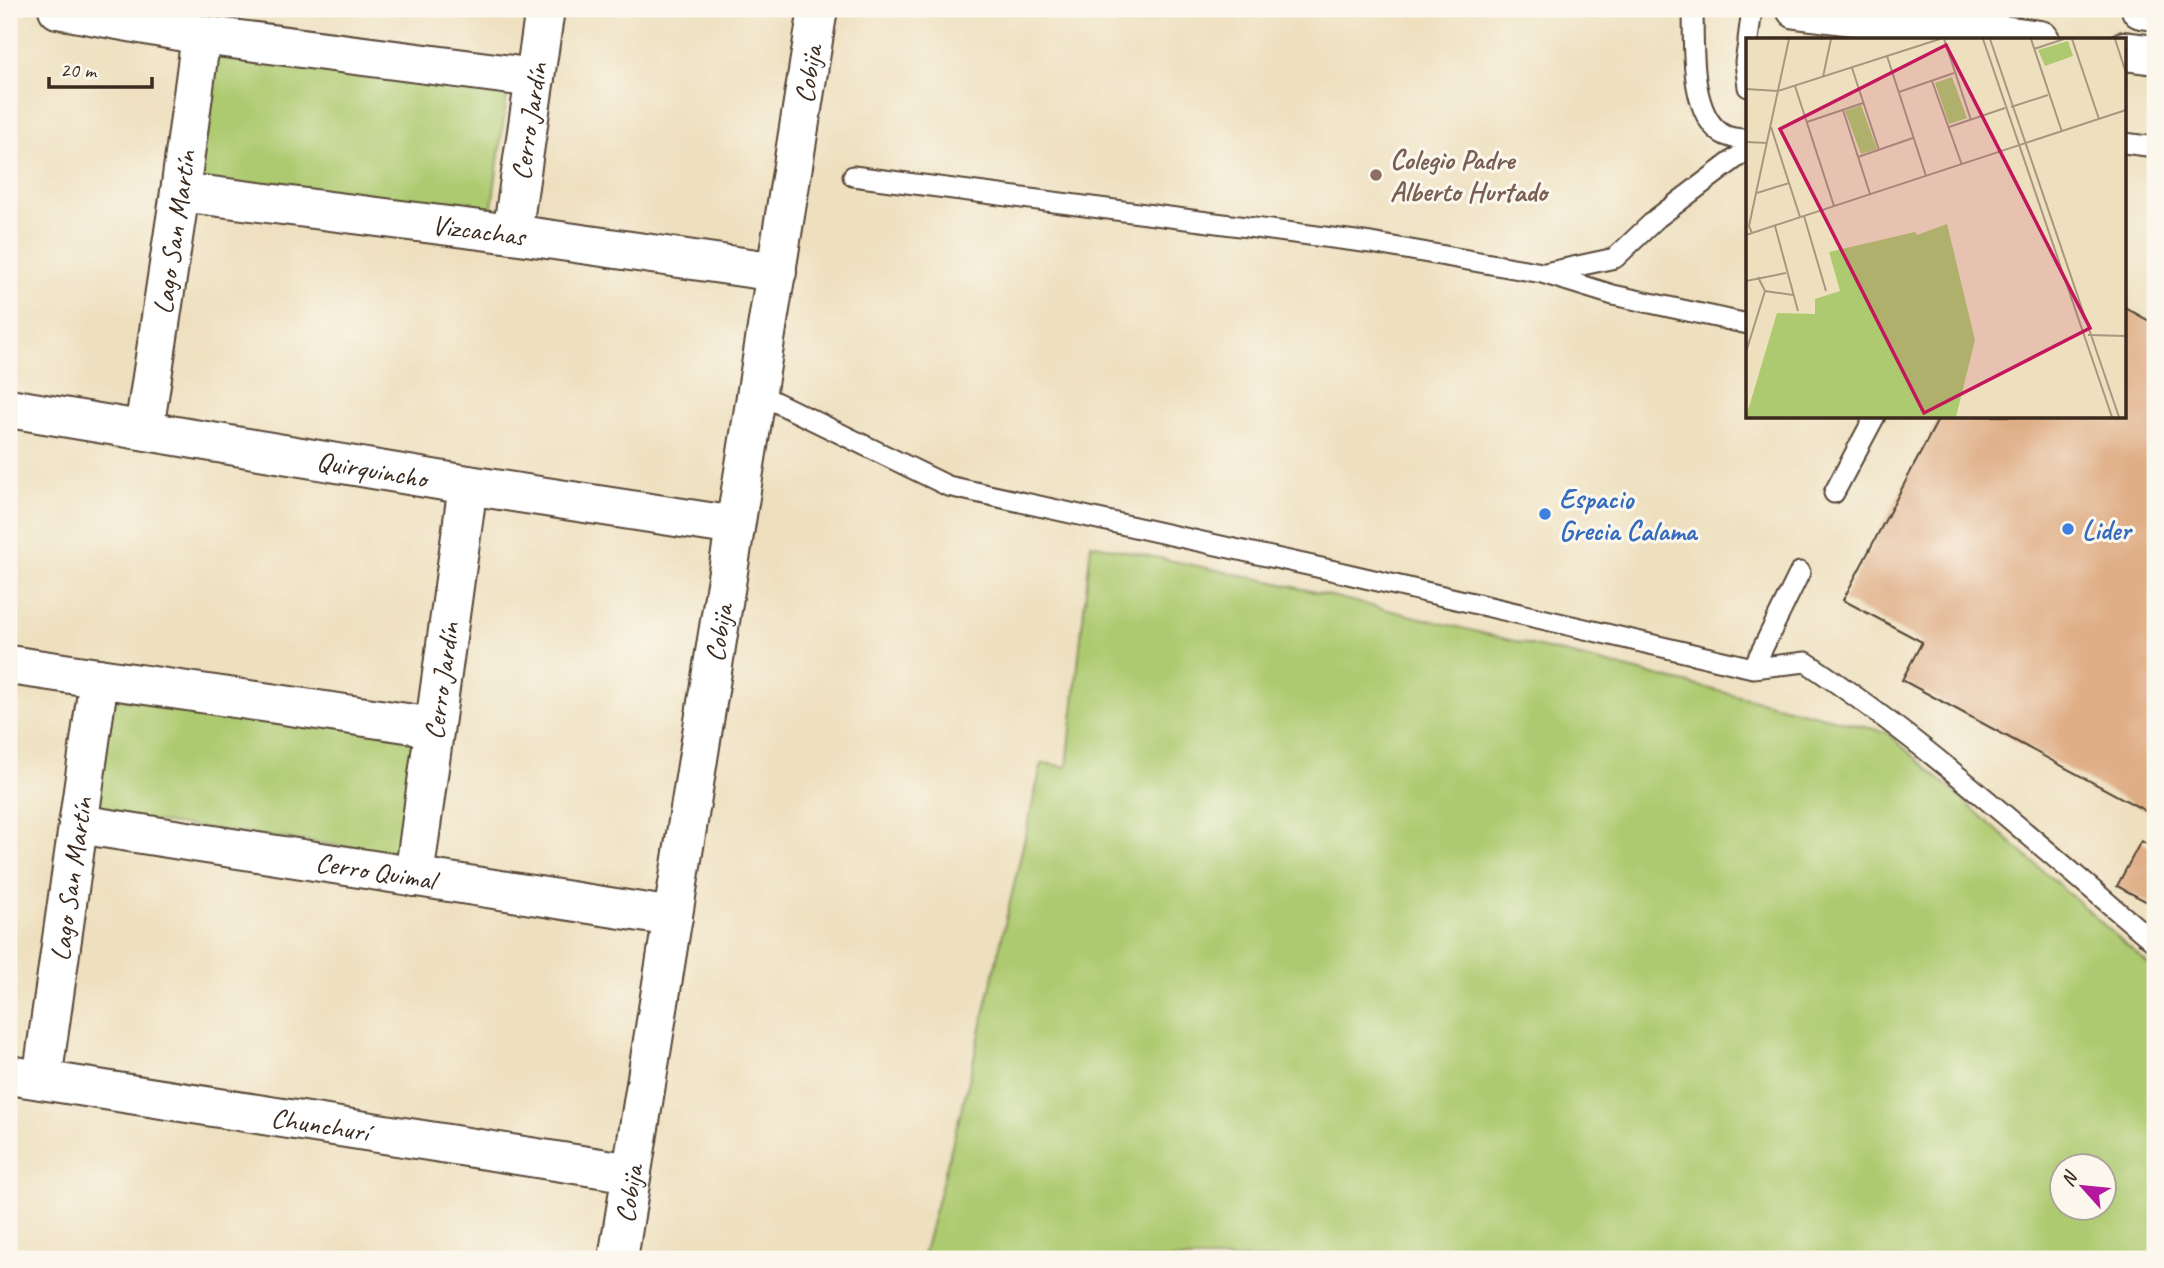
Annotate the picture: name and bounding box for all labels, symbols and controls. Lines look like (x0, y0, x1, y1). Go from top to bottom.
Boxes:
inset map (1746, 38, 2126, 418)
street label: Cobija (786, 40, 830, 105)
scale bar (49, 46, 152, 90)
text: 20 m (60, 57, 98, 83)
street label: Cerro Jardín (503, 59, 555, 182)
place label: Colegio Padre Alberto Hurtado (1390, 142, 1550, 209)
street label: Lago San Martín (145, 147, 204, 316)
marker: Colegio Padre Alberto Hurtado (1368, 167, 1384, 183)
street label: Vizcachas (430, 207, 530, 254)
street label: Quirquincho (314, 443, 433, 496)
place label: Espacio Grecia Calama (1559, 481, 1699, 548)
marker: Espacio Grecia Calama (1537, 506, 1553, 522)
place label: Lider (2082, 512, 2133, 547)
marker: Lider (2060, 521, 2076, 537)
street label: Cobija (697, 599, 741, 664)
street label: Cerro Jardín (416, 619, 467, 742)
street label: Lago San Martín (42, 794, 100, 963)
street label: Cerro Quimal (313, 844, 443, 898)
street label: Chunchurí (269, 1100, 377, 1150)
north arrow (2048, 1152, 2118, 1222)
street label: Cobija (607, 1160, 651, 1225)
text: N (2055, 1166, 2084, 1190)

